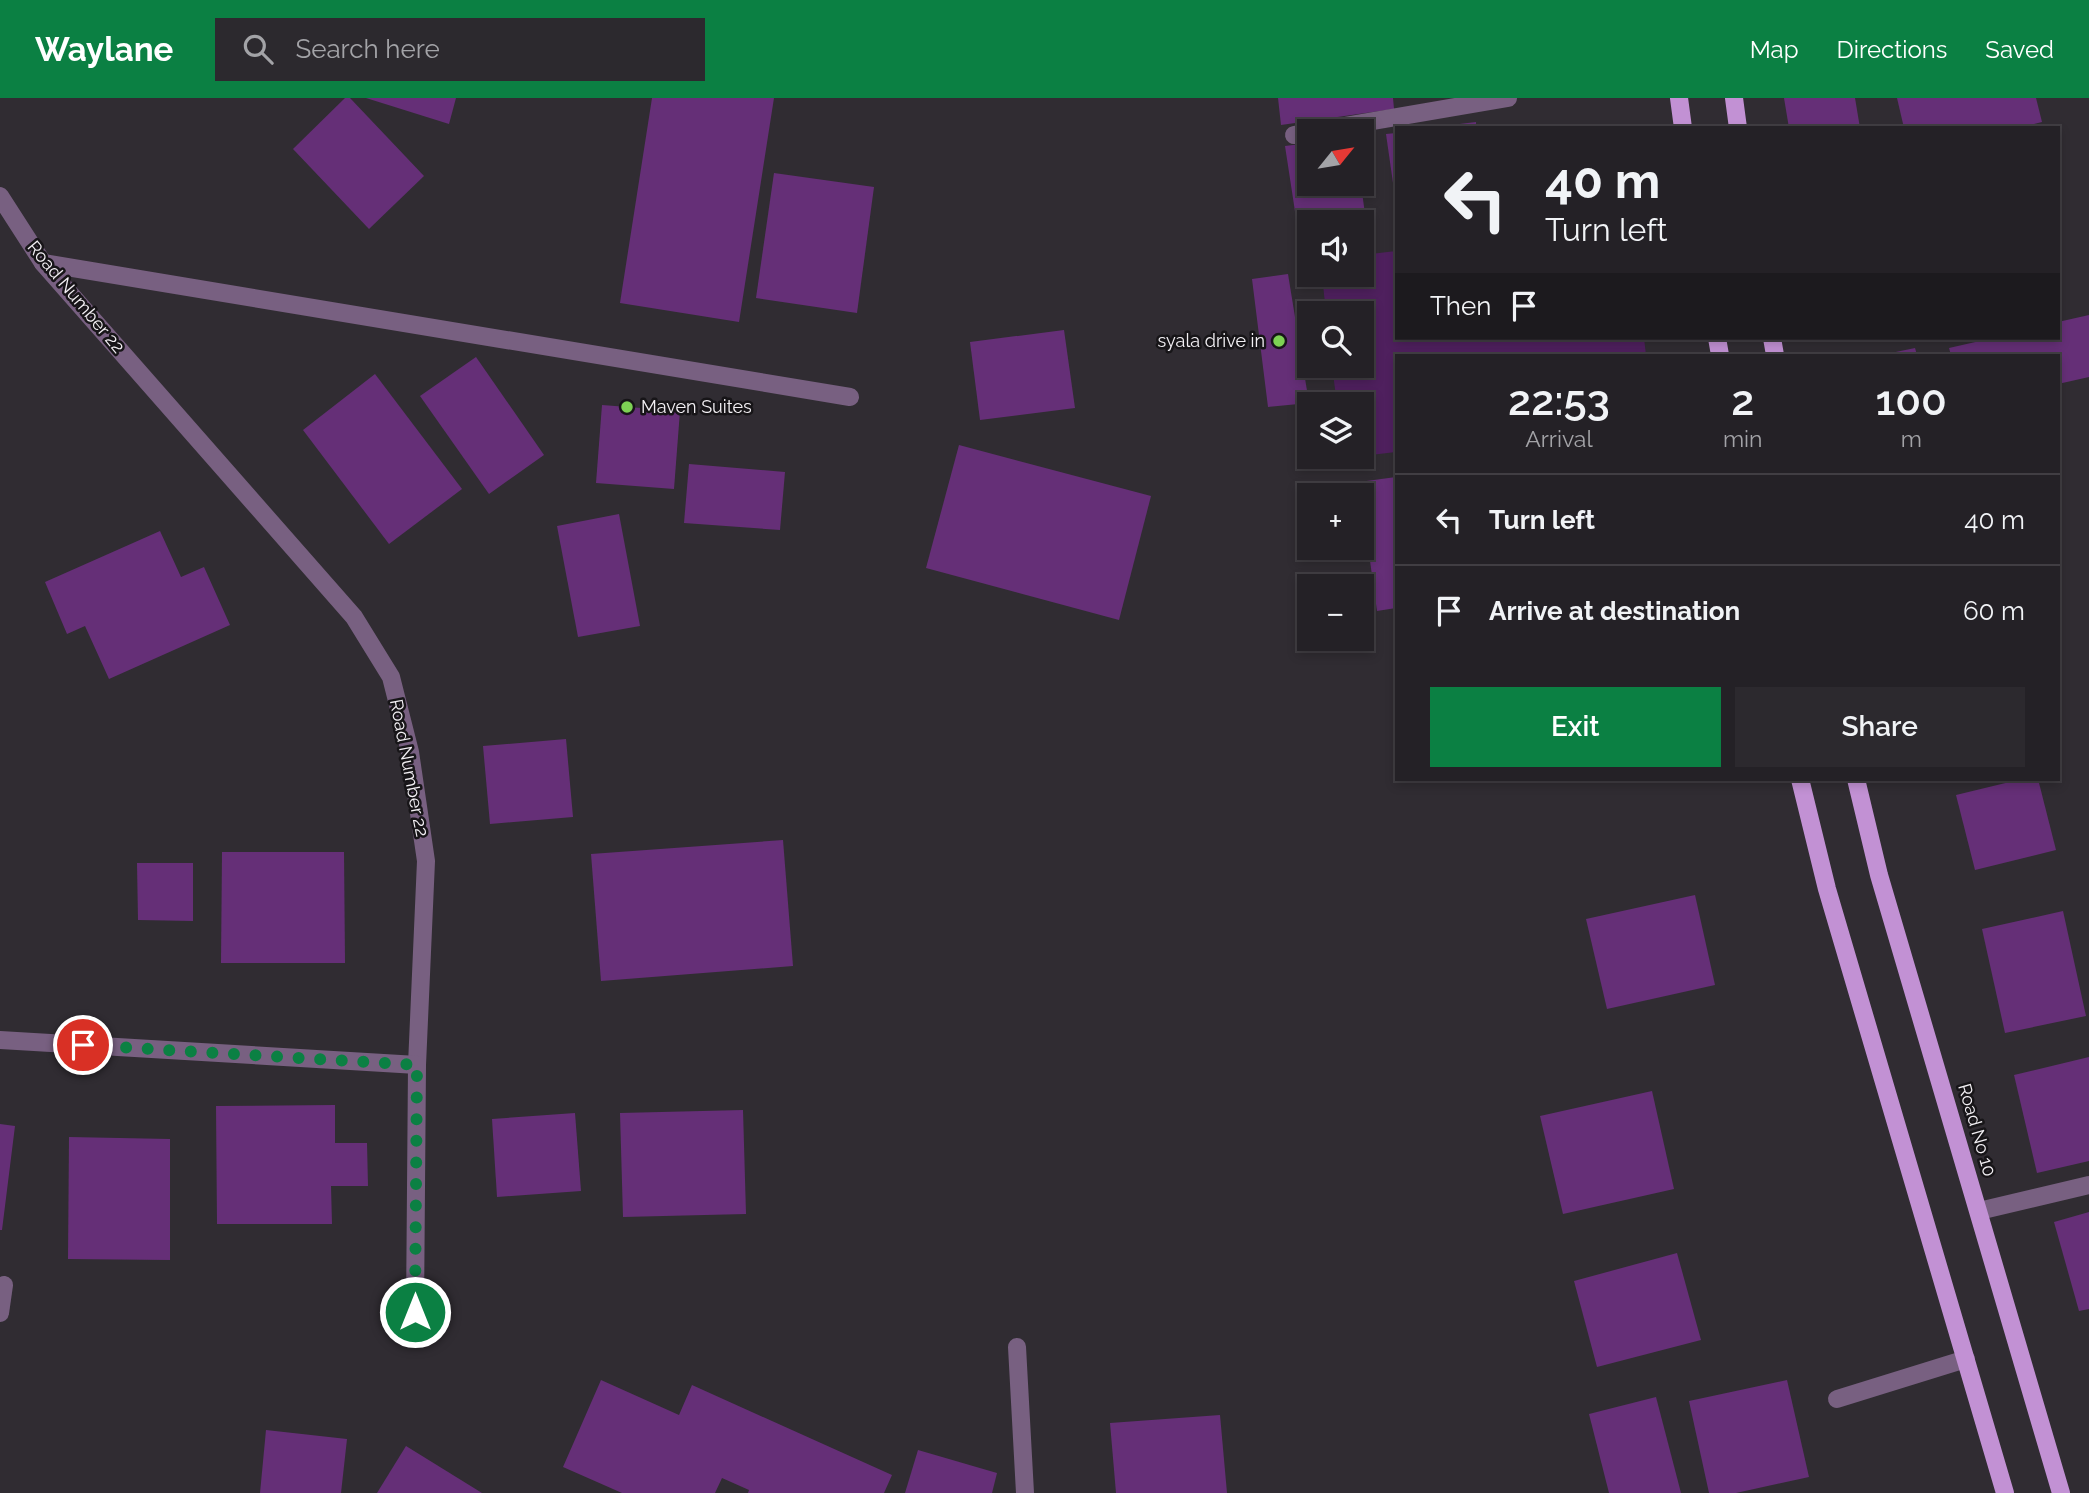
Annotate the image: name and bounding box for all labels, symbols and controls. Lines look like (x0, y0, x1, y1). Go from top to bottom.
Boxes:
search box (215, 18, 705, 81)
text: Waylane (35, 30, 173, 69)
icon: search (239, 30, 277, 68)
text: Search here (295, 34, 440, 64)
text: Map (1750, 35, 1799, 64)
text: Directions (1837, 35, 1947, 64)
text: Saved (1985, 35, 2054, 64)
north arrow (1297, 119, 1374, 196)
map controls (1297, 119, 1374, 651)
text: 40 m (1545, 152, 1660, 209)
icon: left (1430, 154, 1521, 245)
button: sound (1297, 210, 1374, 287)
text: Turn left (1545, 211, 1667, 248)
street label: Road Number 22 (23, 236, 129, 357)
icon: arrive (1505, 287, 1543, 325)
text: Then (1430, 291, 1491, 321)
button: search (1297, 301, 1374, 378)
place label: syala drive in (1158, 330, 1265, 351)
marker: syala drive in (1271, 333, 1287, 349)
text: 22:53 (1508, 376, 1610, 425)
text: 2 (1731, 376, 1754, 425)
text: 100 (1876, 376, 1947, 425)
button: layers (1297, 392, 1374, 469)
place label: Maven Suites (641, 396, 752, 417)
marker: Maven Suites (619, 399, 635, 415)
text: Arrival (1525, 425, 1593, 452)
text: min (1723, 425, 1762, 452)
text: m (1901, 425, 1922, 452)
button: + (1297, 483, 1374, 560)
icon: left (1430, 501, 1468, 539)
text: Turn left (1489, 505, 1595, 535)
text: 40 m (1964, 505, 2025, 535)
button: − (1297, 574, 1374, 651)
icon: arrive (1430, 592, 1468, 630)
text: Arrive at destination (1489, 596, 1740, 626)
text: 60 m (1963, 596, 2025, 626)
button: Exit (1430, 687, 1721, 767)
button: Share (1735, 687, 2025, 767)
street label: Road Number 22 (386, 697, 433, 839)
pin (53, 1015, 113, 1075)
icon: arrive (64, 1026, 102, 1064)
street label: Road No 10 (1954, 1081, 2001, 1179)
position arrow (378, 1275, 452, 1349)

